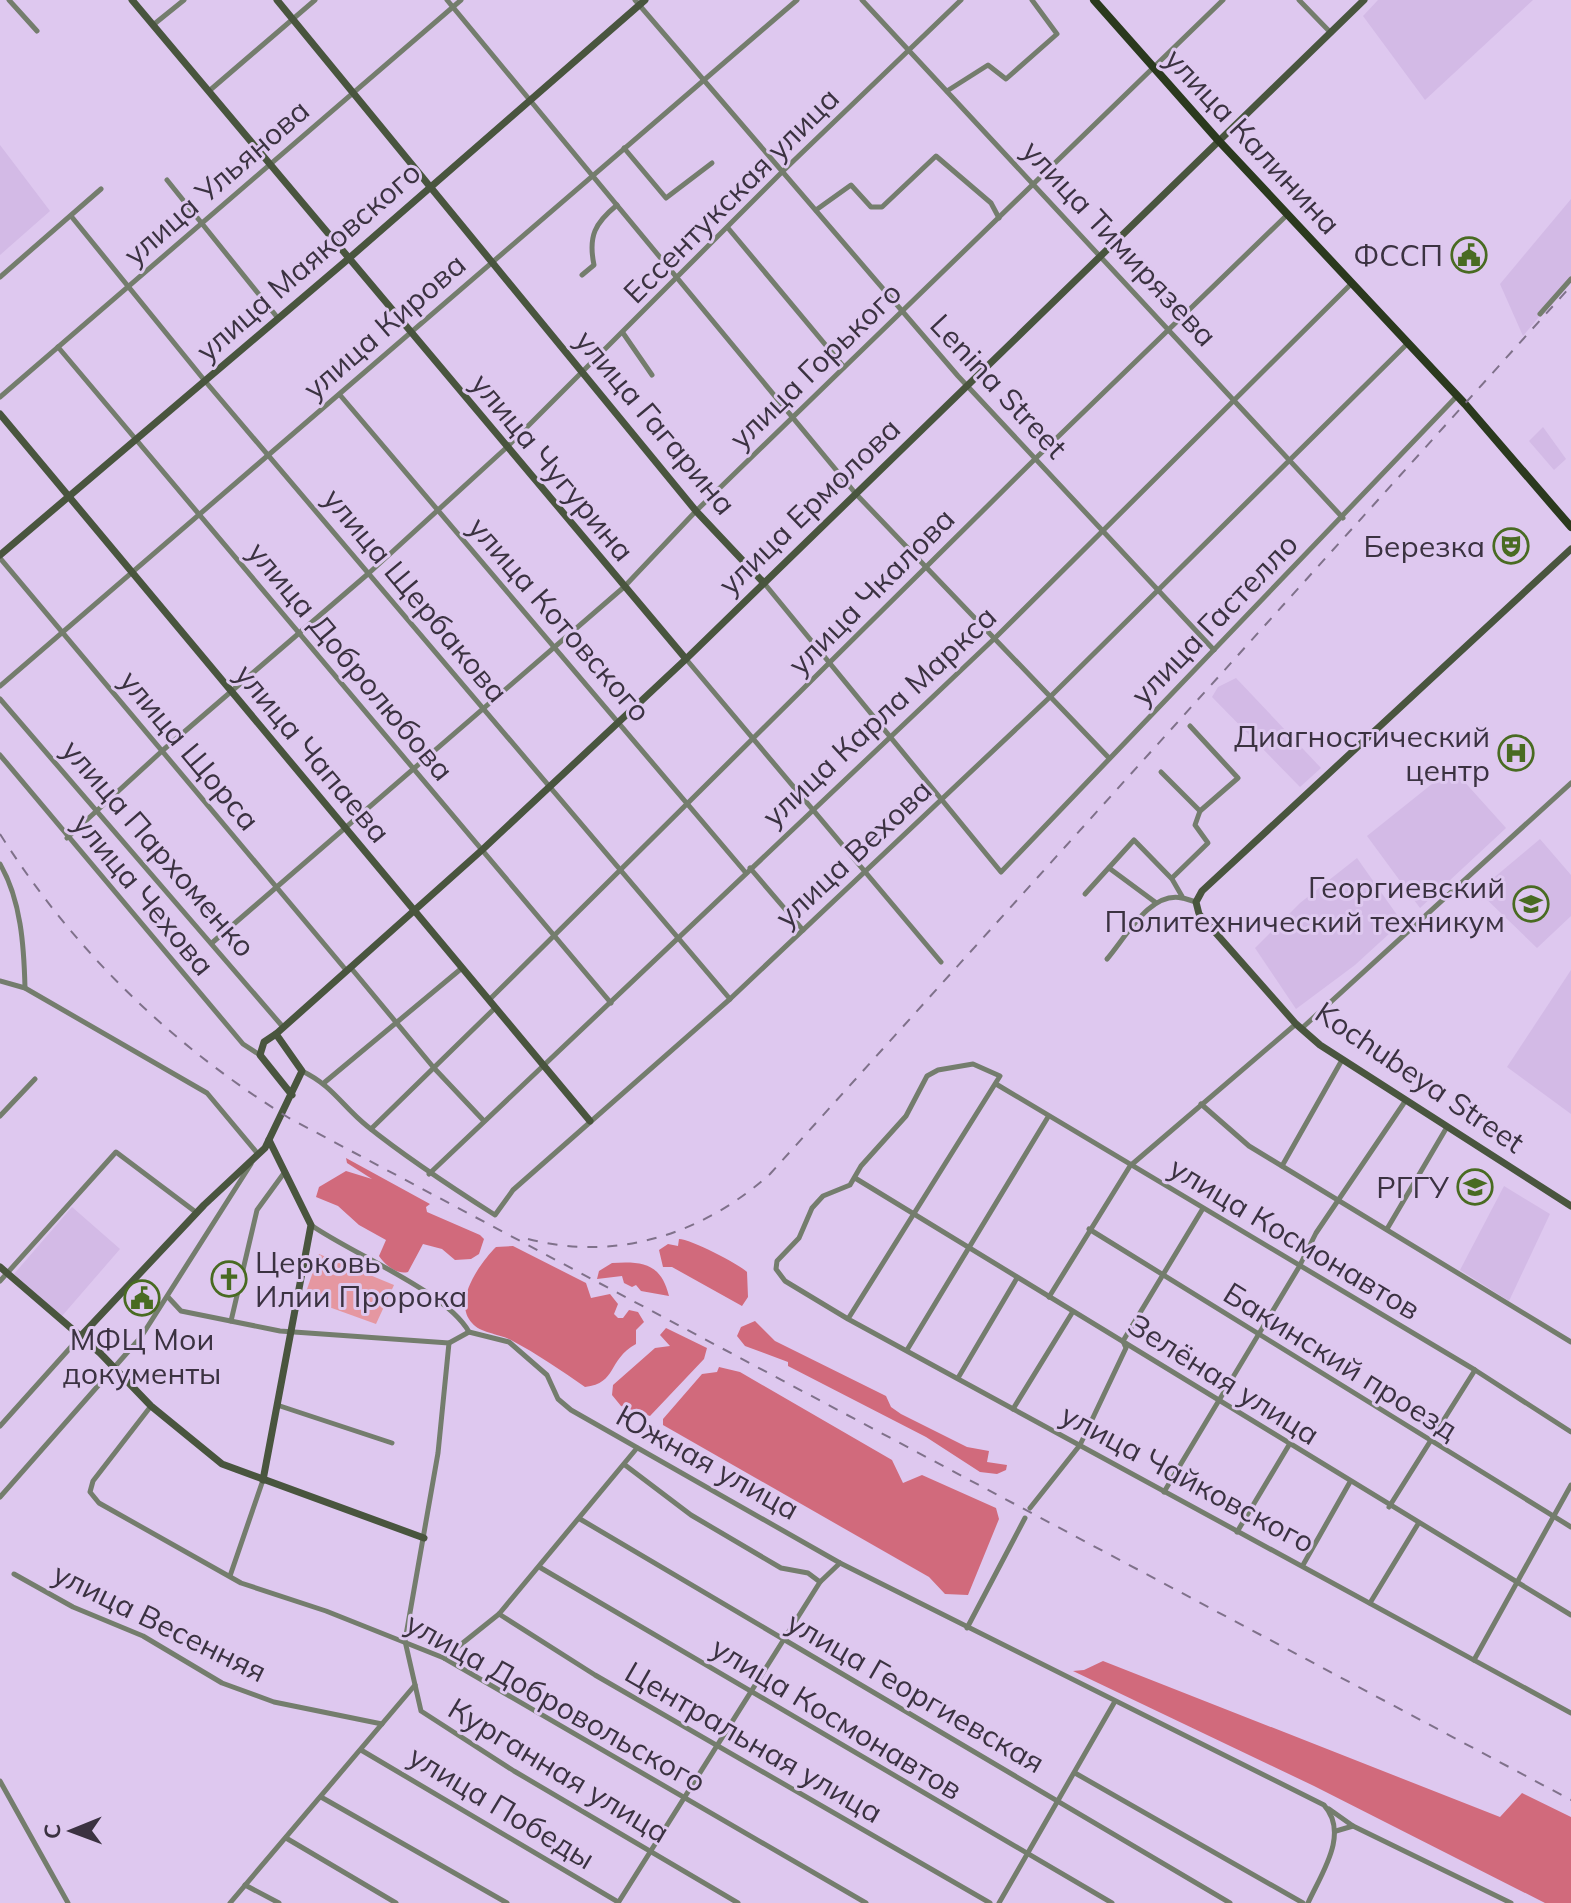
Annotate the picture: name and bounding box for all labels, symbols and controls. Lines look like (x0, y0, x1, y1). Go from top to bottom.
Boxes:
street label: улица Калинина (1157, 40, 1349, 242)
street label: Ессентукская улица (615, 79, 847, 311)
street label: улица Ульянова (115, 91, 317, 273)
street label: улица Тимирязева (1014, 132, 1226, 354)
street label: улица Маяковского (188, 153, 428, 369)
place label: ФССП (1353, 236, 1443, 274)
public building icon: ФССП (1450, 236, 1488, 274)
street label: улица Кирова (295, 245, 473, 407)
street label: улица Горького (721, 273, 909, 457)
street label: Lenina Street (922, 306, 1076, 466)
street label: улица Гагарина (567, 322, 745, 522)
street label: улица Чугурина (463, 365, 643, 569)
street label: улица Ермолова (710, 409, 908, 603)
street label: улица Щербакова (315, 480, 517, 710)
street label: улица Чкалова (780, 500, 962, 682)
street label: улица Котовского (461, 509, 659, 729)
street label: улица Гастелло (1122, 525, 1306, 713)
place label: Березка (1363, 527, 1485, 565)
theatre icon: Березка (1492, 527, 1530, 565)
street label: улица Добролюбова (240, 534, 462, 788)
street label: улица Карла Маркса (754, 597, 1004, 835)
street label: улица Чапаева (227, 656, 399, 850)
street label: улица Щорса (112, 662, 268, 838)
place label: Диагностический центр (1234, 717, 1490, 789)
street label: улица Пархоменко (54, 731, 264, 965)
hospital icon: Диагностический центр (1497, 734, 1535, 772)
street label: улица Вехова (767, 771, 939, 935)
street label: улица Чехова (65, 805, 223, 983)
place label: Георгиевский Политехнический техникум (1105, 868, 1505, 940)
school or university icon: Георгиевский Политехнический техникум (1512, 885, 1550, 923)
street label: Kochubeya Street (1308, 993, 1532, 1161)
street label: улица Космонавтов (1163, 1148, 1427, 1328)
place label: РГГУ (1376, 1168, 1449, 1206)
school or university icon: РГГУ (1456, 1168, 1494, 1206)
place label: Церковь Илии Пророка (255, 1243, 467, 1315)
church icon: Церковь Илии Пророка (210, 1260, 248, 1298)
street label: Бакинский проезд (1217, 1274, 1465, 1448)
public building icon: МФЦ Мои документы (123, 1279, 161, 1317)
street label: Зелёная улица (1121, 1305, 1327, 1453)
place label: МФЦ Мои документы (63, 1320, 221, 1392)
street label: улица Чайковского (1055, 1395, 1321, 1561)
street label: Южная улица (610, 1396, 806, 1528)
street label: улица Весенняя (47, 1554, 273, 1690)
street label: улица Георгиевская (780, 1603, 1052, 1781)
street label: улица Добровольского (399, 1604, 713, 1800)
street label: улица Космонавтов (705, 1628, 969, 1808)
street label: Центральная улица (619, 1653, 889, 1831)
street label: Курганная улица (442, 1689, 676, 1851)
street label: улица Победы (402, 1737, 602, 1877)
north arrow (32, 1791, 112, 1871)
text: С (38, 1824, 66, 1839)

